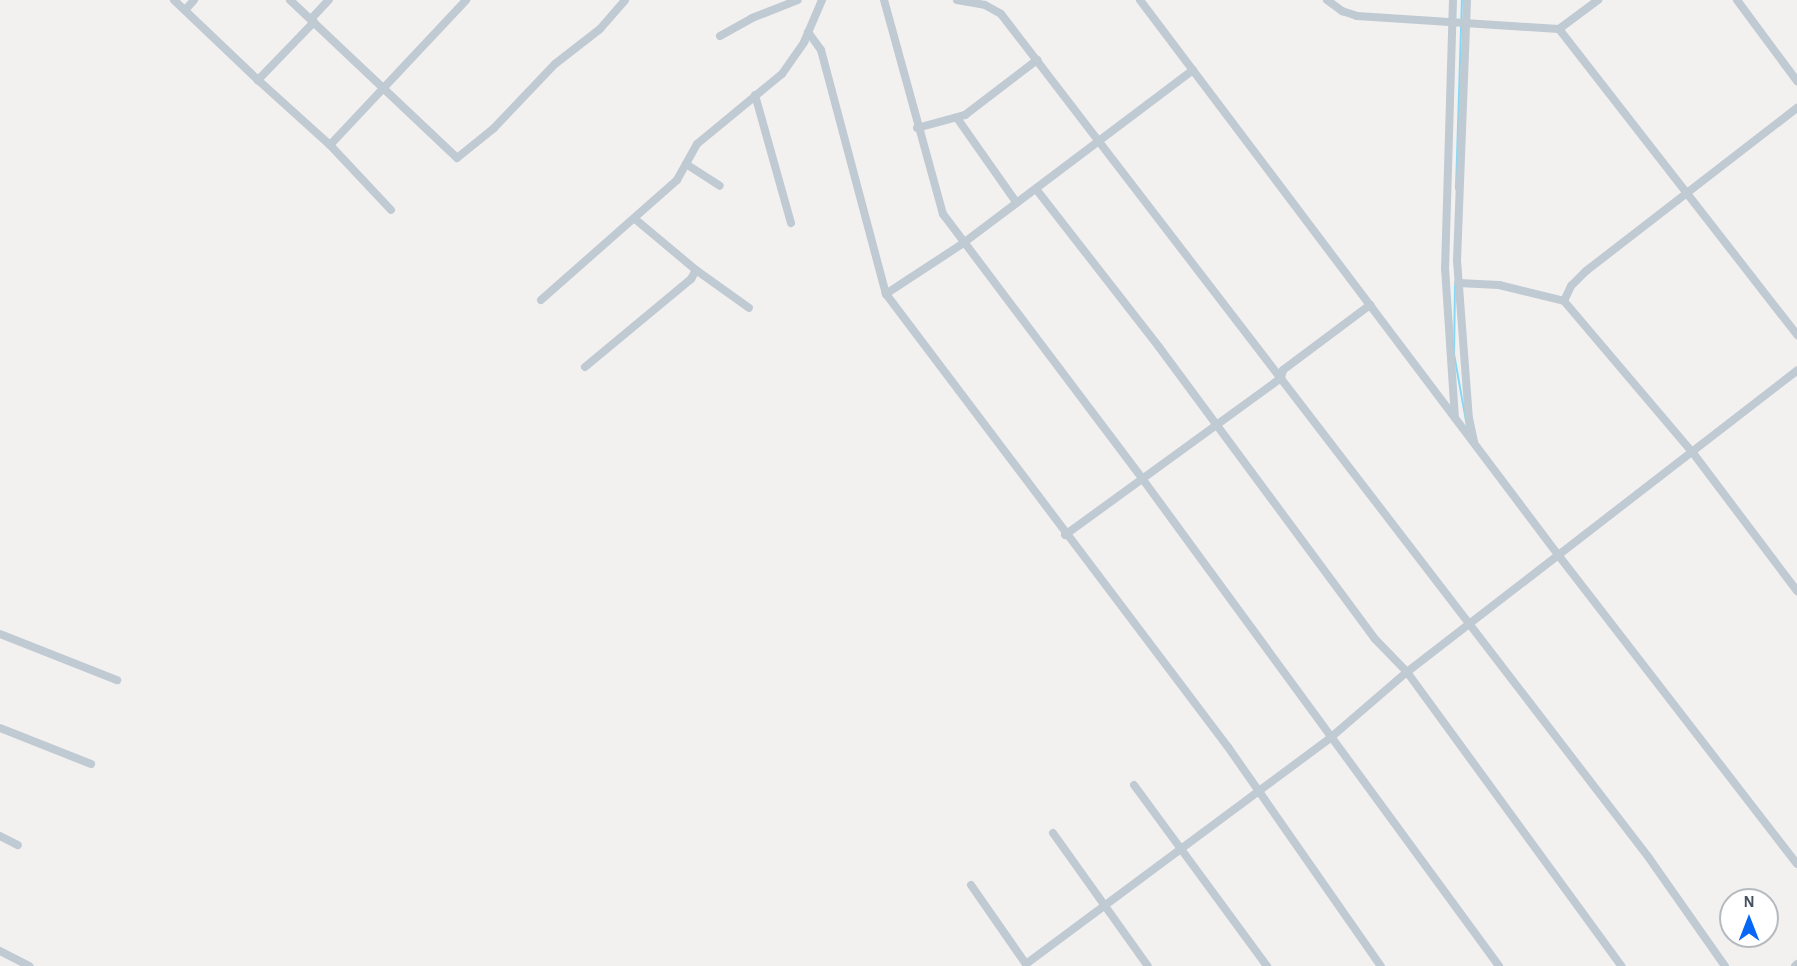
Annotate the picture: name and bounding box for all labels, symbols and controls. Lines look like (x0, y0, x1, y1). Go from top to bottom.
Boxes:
north arrow (1719, 888, 1779, 948)
text: N (1743, 894, 1755, 910)

